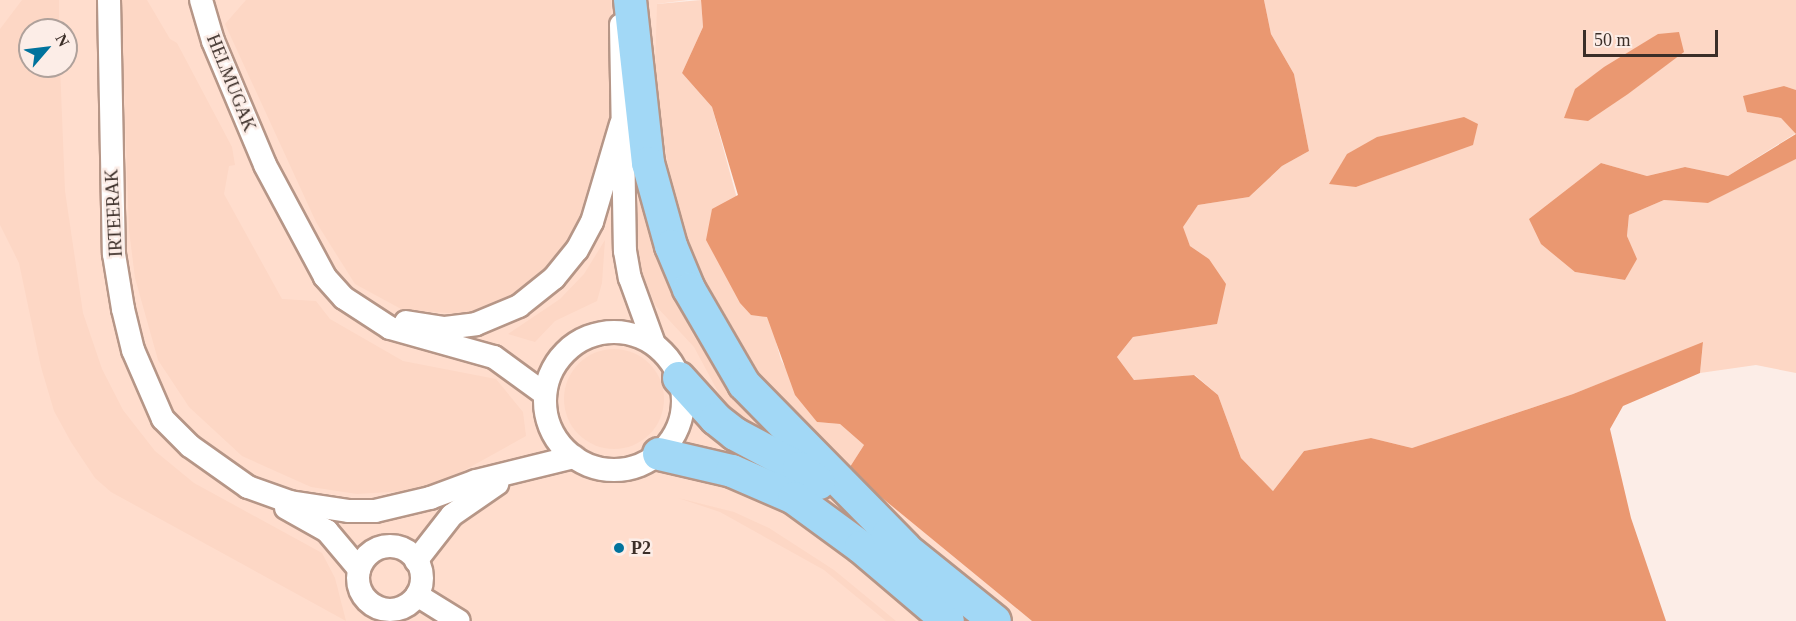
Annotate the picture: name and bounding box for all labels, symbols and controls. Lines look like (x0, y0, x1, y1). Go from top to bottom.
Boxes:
north arrow (18, 18, 78, 78)
scale bar (1586, 18, 1721, 56)
text: 50 m (1594, 30, 1631, 50)
text: N (52, 31, 73, 49)
street label: HELMUGAK (202, 31, 260, 135)
street label: IRTEERAK (101, 169, 127, 257)
place label: P2 (631, 537, 651, 559)
marker: P2 (612, 541, 626, 555)

